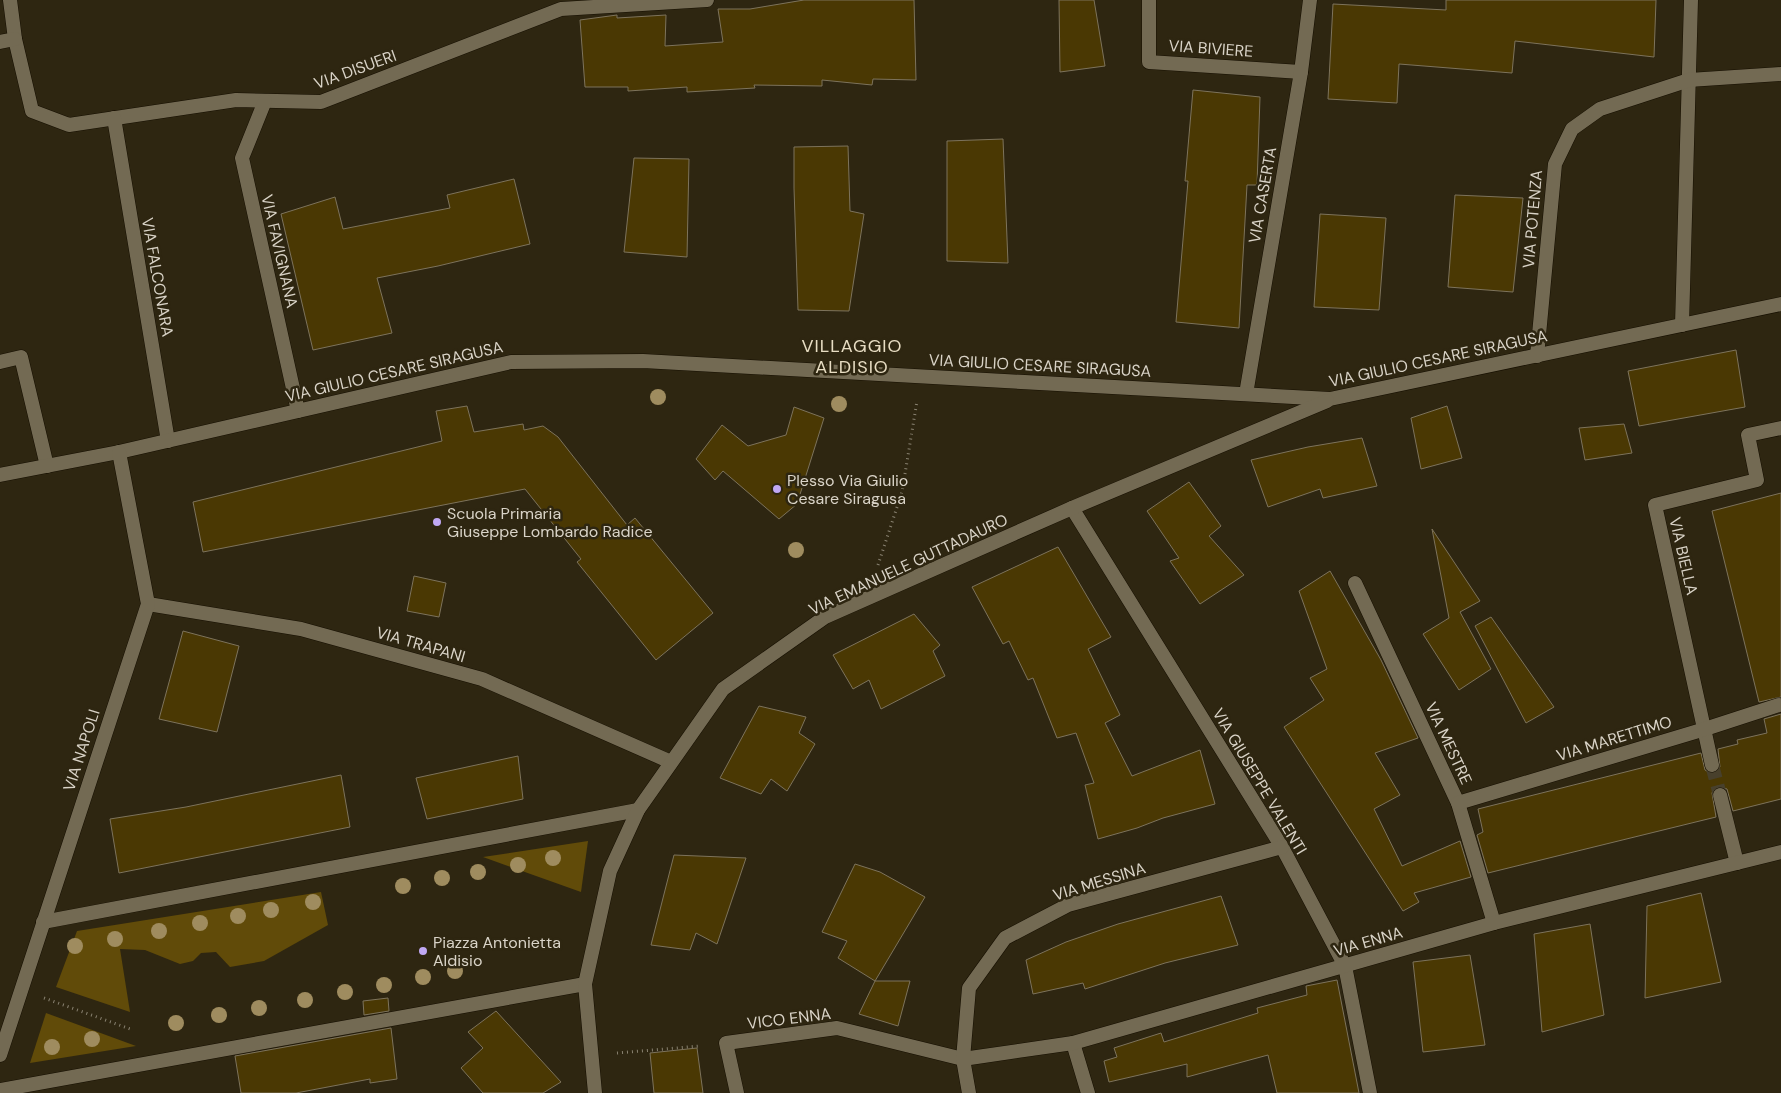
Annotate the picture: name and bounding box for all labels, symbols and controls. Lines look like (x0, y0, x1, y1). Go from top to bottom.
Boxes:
street label: VIA BIVIERE (1168, 35, 1254, 62)
street label: VIA DISUERI (311, 45, 399, 94)
street label: VIA CASERTA (1244, 145, 1281, 245)
street label: VIA POTENZA (1518, 169, 1547, 269)
street label: VIA FAVIGNANA (256, 192, 303, 310)
street label: VIA FALCONARA (137, 216, 178, 339)
street label: VIA GIULIO CESARE SIRAGUSA (1327, 325, 1550, 392)
district label: VILLAGGIO ALDISIO (802, 334, 902, 379)
street label: VIA GIULIO CESARE SIRAGUSA (283, 336, 505, 407)
street label: VIA GIULIO CESARE SIRAGUSA (928, 349, 1152, 382)
place label: Plesso Via Giulio Cesare Siragusa (787, 470, 908, 509)
marker: Plesso Via Giulio Cesare Siragusa (771, 483, 783, 495)
place label: Scuola Primaria Giuseppe Lombardo Radice (447, 503, 653, 542)
street label: VIA EMANUELE GUTTADAURO (805, 509, 1011, 620)
street label: VIA BIELLA (1664, 515, 1703, 597)
marker: Scuola Primaria Giuseppe Lombardo Radice (431, 516, 443, 528)
street label: VIA TRAPANI (374, 622, 468, 667)
street label: VIA MESTRE (1420, 699, 1477, 788)
street label: VIA GIUSEPPE VALENTI (1208, 704, 1312, 858)
street label: VIA NAPOLI (58, 707, 105, 794)
street label: VIA MARETTIMO (1554, 711, 1674, 766)
street label: VIA MESSINA (1050, 857, 1148, 906)
street label: VIA ENNA (1331, 921, 1406, 961)
place label: Piazza Antonietta Aldisio (433, 932, 561, 971)
marker: Piazza Antonietta Aldisio (417, 945, 429, 957)
street label: VICO ENNA (746, 1003, 833, 1034)

